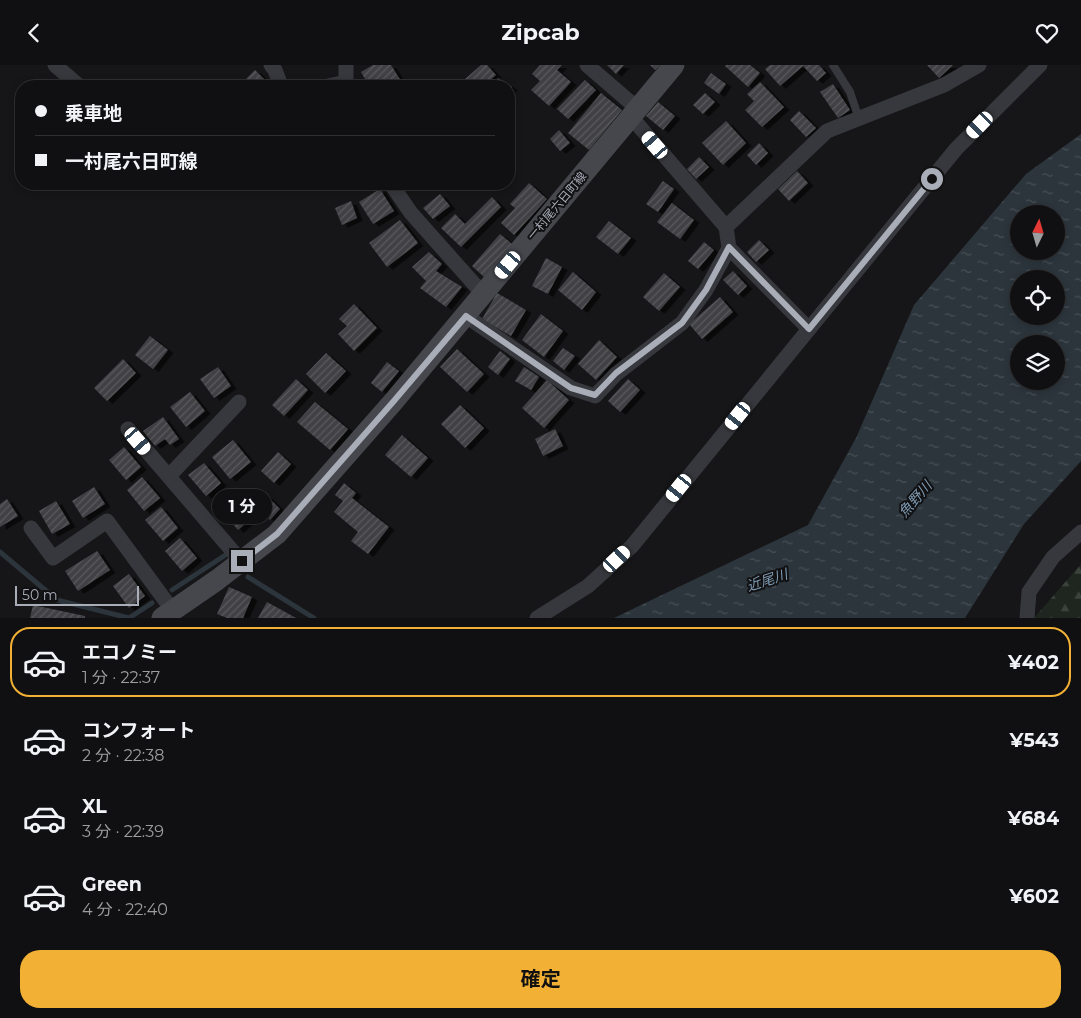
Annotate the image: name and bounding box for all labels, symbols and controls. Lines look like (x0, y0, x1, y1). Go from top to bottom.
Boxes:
icon: back (20, 19, 48, 47)
text: Zipcab (501, 19, 580, 46)
icon: heart (1033, 19, 1061, 47)
text: 乗車地 (65, 102, 122, 125)
car (964, 109, 995, 141)
car (639, 129, 670, 161)
text: 一村尾六日町線 (65, 150, 198, 173)
route start (921, 168, 943, 190)
street label: 一村尾六日町線 (524, 169, 589, 243)
north arrow (1010, 205, 1065, 260)
map controls (1010, 205, 1065, 390)
car (492, 249, 523, 281)
button: locate (1010, 270, 1065, 325)
button: layers (1010, 335, 1065, 390)
car (722, 400, 753, 432)
car (122, 425, 153, 457)
car (663, 472, 694, 504)
water label: 魚野川 (894, 476, 937, 521)
callout: 1 分 (212, 489, 272, 523)
text: 1 分 (229, 497, 255, 516)
car (600, 543, 633, 575)
route end (231, 550, 253, 572)
water label: 近尾川 (744, 564, 792, 595)
scale bar (15, 583, 139, 606)
text: 50 m (22, 586, 58, 604)
icon: car (22, 640, 67, 685)
text: エコノミー (82, 641, 177, 664)
text: ¥402 (1008, 651, 1059, 674)
text: 1 分 · 22:37 (82, 668, 160, 687)
icon: car (22, 718, 67, 763)
text: コンフォート (82, 719, 195, 742)
text: ¥543 (1009, 729, 1059, 752)
text: 2 分 · 22:38 (82, 746, 165, 765)
text: XL (82, 795, 107, 818)
icon: car (22, 796, 67, 841)
text: ¥684 (1008, 807, 1059, 830)
text: 3 分 · 22:39 (82, 822, 164, 841)
text: Green (82, 873, 142, 896)
icon: car (22, 874, 67, 919)
text: ¥602 (1009, 885, 1059, 908)
text: 4 分 · 22:40 (82, 900, 168, 919)
button: 確定 (20, 950, 1061, 1008)

